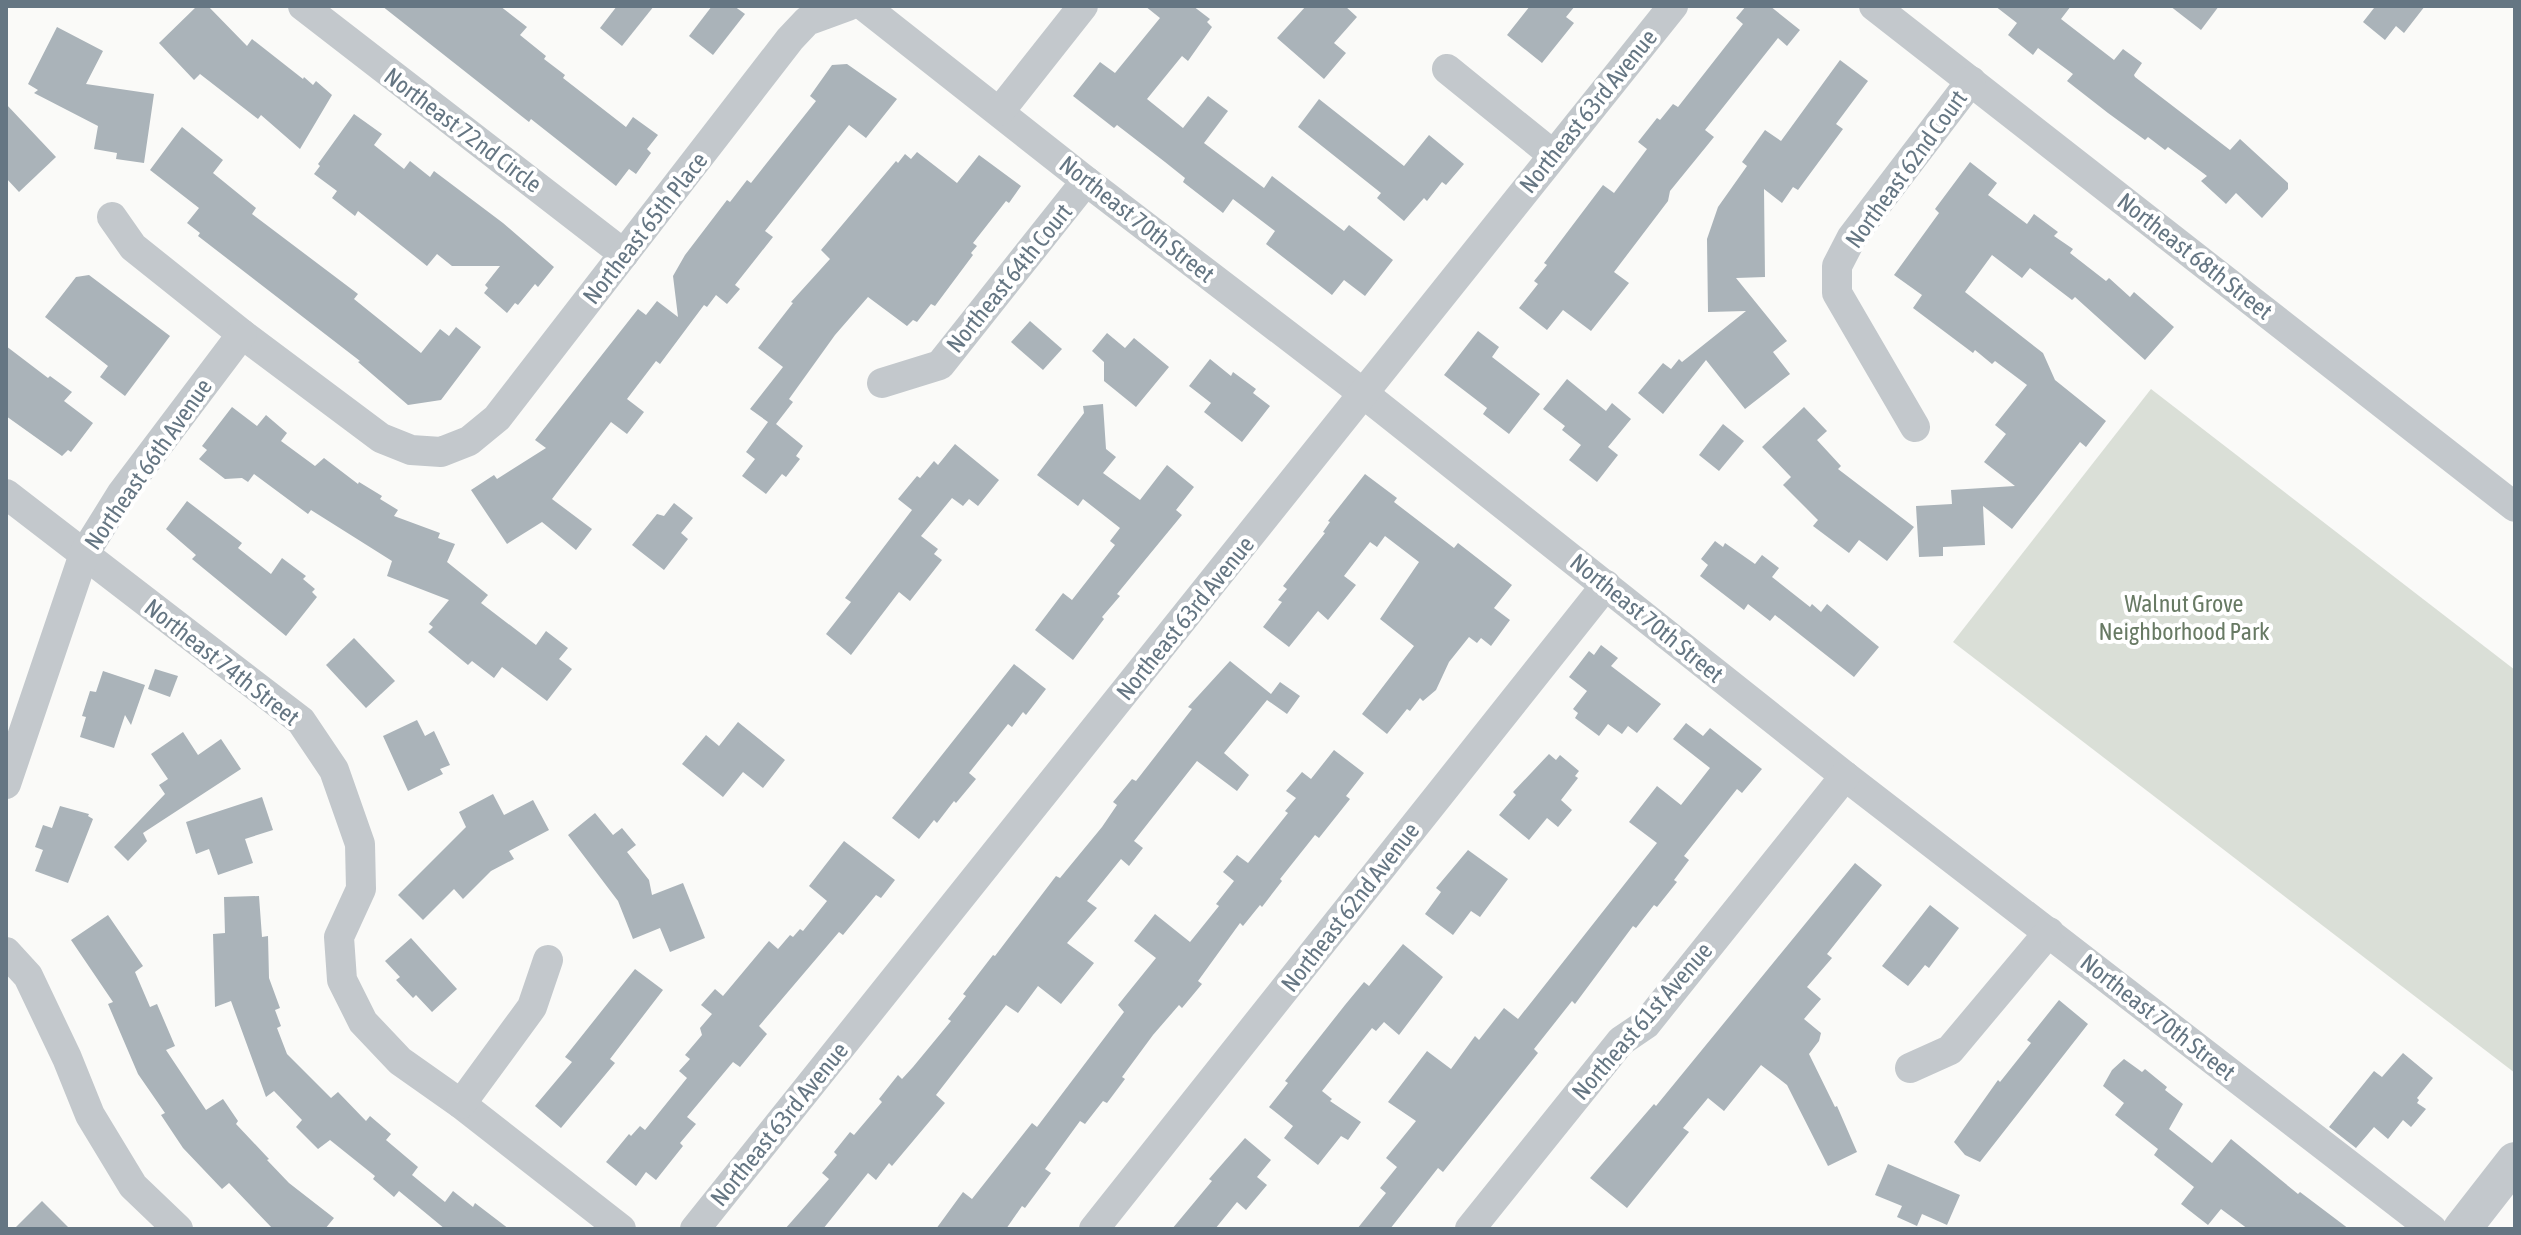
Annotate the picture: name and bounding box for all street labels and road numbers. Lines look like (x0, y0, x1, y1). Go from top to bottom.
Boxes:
street label: Northeast 63rd Avenue (1514, 24, 1662, 198)
street label: Northeast 72nd Circle (379, 62, 547, 198)
street label: Northeast 62nd Court (1840, 85, 1972, 253)
street label: Northeast 65th Place (577, 147, 713, 309)
street label: Northeast 70th Street (1054, 150, 1220, 288)
street label: Northeast 68th Street (2112, 187, 2278, 325)
street label: Northeast 64th Court (941, 198, 1077, 358)
street label: Northeast 66th Avenue (79, 373, 217, 555)
street label: Northeast 63rd Avenue (1111, 531, 1259, 705)
street label: Northeast 70th Street (1565, 548, 1729, 688)
street label: Northeast 74th Street (139, 593, 305, 731)
street label: Northeast 62nd Avenue (1276, 817, 1424, 997)
street label: Northeast 61st Avenue (1566, 937, 1718, 1105)
street label: Northeast 70th Street (2075, 948, 2241, 1086)
street label: Northeast 63rd Avenue (705, 1037, 853, 1211)

